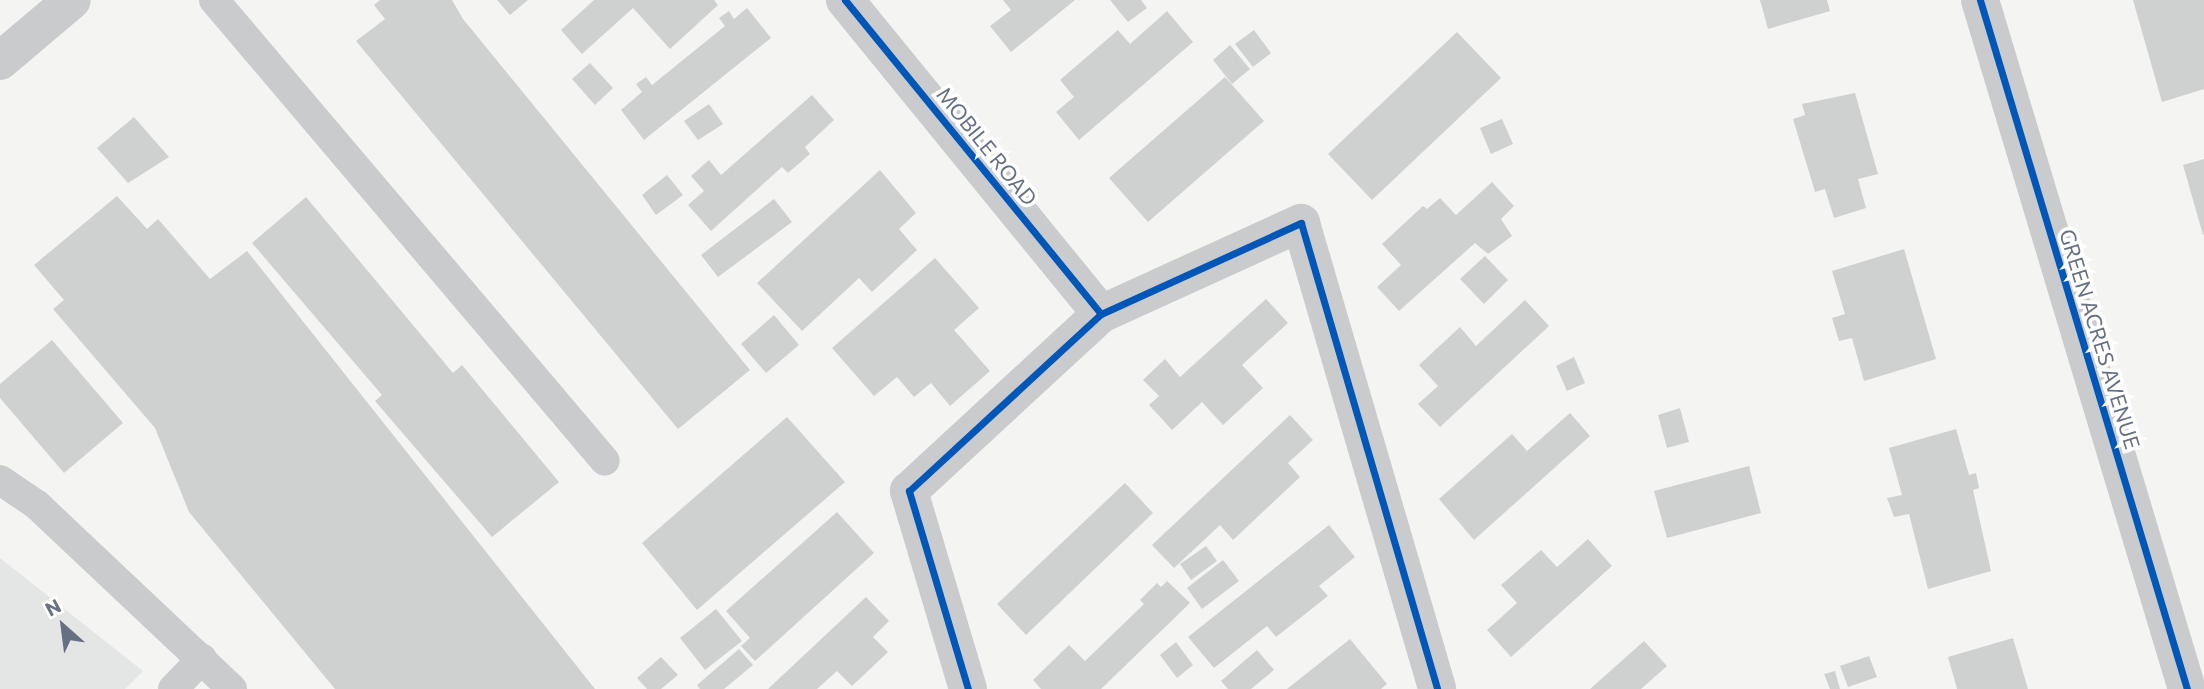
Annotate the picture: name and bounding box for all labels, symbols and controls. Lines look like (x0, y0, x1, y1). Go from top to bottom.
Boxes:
street label: MOBILE ROAD (932, 82, 1042, 210)
street label: GREEN ACRES AVENUE (2054, 226, 2146, 452)
north arrow (28, 591, 98, 661)
text: N (41, 594, 65, 621)

